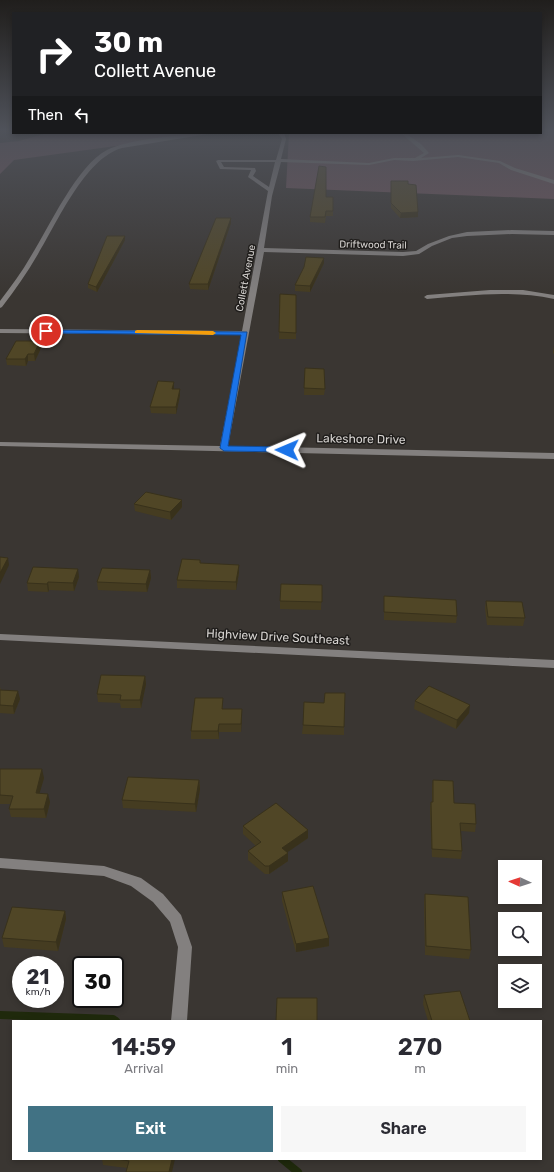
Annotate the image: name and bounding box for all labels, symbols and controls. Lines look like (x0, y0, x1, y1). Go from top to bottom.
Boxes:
text: 30 m (94, 26, 163, 59)
icon: right (28, 28, 80, 80)
text: Collett Avenue (94, 60, 216, 82)
icon: left (71, 104, 93, 126)
text: Then (28, 106, 63, 124)
street label: Driftwood Trail (339, 238, 407, 252)
street label: Collett Avenue (234, 243, 258, 313)
pin (29, 314, 63, 348)
icon: arrive (35, 320, 57, 342)
position arrow (266, 429, 308, 471)
street label: Lakeshore Drive (316, 431, 406, 447)
street label: Highview Drive Southeast (206, 626, 350, 648)
north arrow (498, 860, 542, 904)
map controls (498, 860, 542, 1008)
button: search (498, 912, 542, 956)
speed limit sign: 30 (72, 956, 124, 1008)
button: layers (498, 964, 542, 1008)
text: 21 (27, 965, 49, 989)
text: km/h (26, 986, 50, 998)
text: 14:59 (112, 1033, 176, 1061)
text: 1 (281, 1033, 293, 1061)
text: 270 (398, 1033, 442, 1061)
text: Arrival (124, 1061, 163, 1076)
text: min (276, 1061, 298, 1076)
text: m (414, 1061, 426, 1076)
button: Exit (28, 1106, 273, 1152)
button: Share (281, 1106, 526, 1152)

